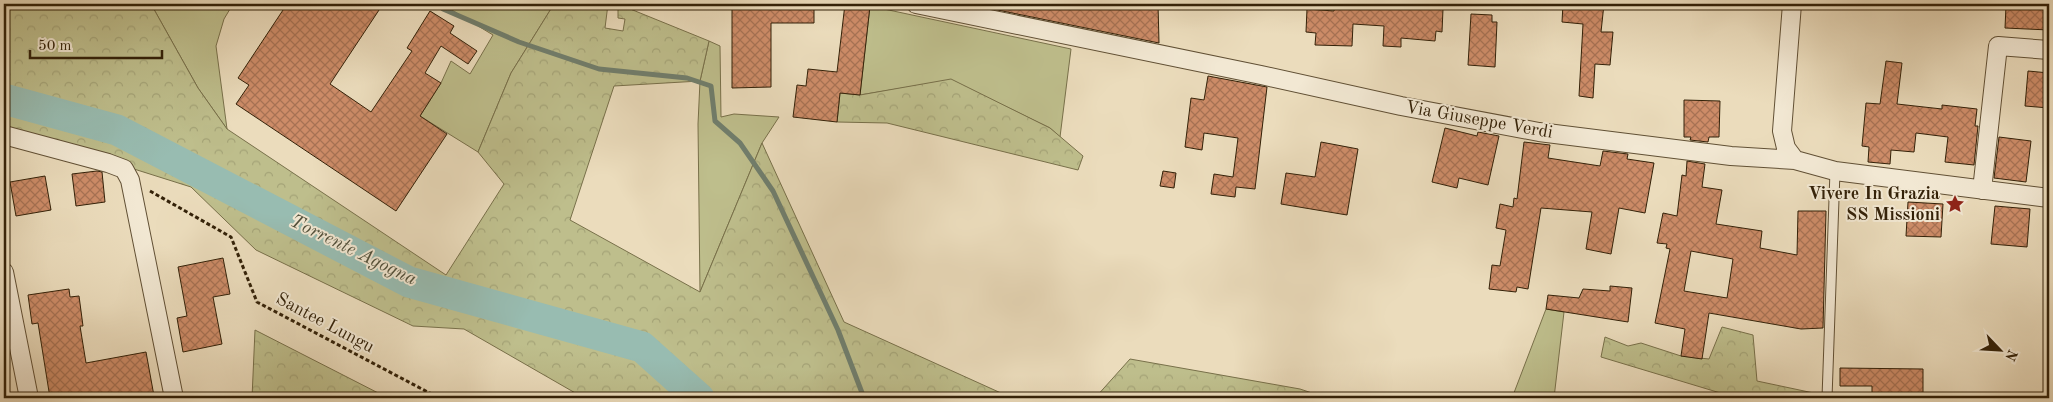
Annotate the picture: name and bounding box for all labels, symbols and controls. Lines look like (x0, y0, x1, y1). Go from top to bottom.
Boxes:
scale bar (30, 28, 162, 60)
text: 50 m (38, 39, 72, 54)
street label: Via Giuseppe Verdi (1404, 98, 1554, 142)
place label: Vivere In Grazia SS Missioni (1808, 185, 1940, 224)
place icon: Vivere In Grazia SS Missioni (1944, 193, 1966, 215)
water label: Torrente Agogna (287, 212, 419, 290)
street label: Santee Lungu (273, 290, 377, 357)
north arrow (1976, 324, 2026, 374)
text: N (2002, 347, 2019, 363)

